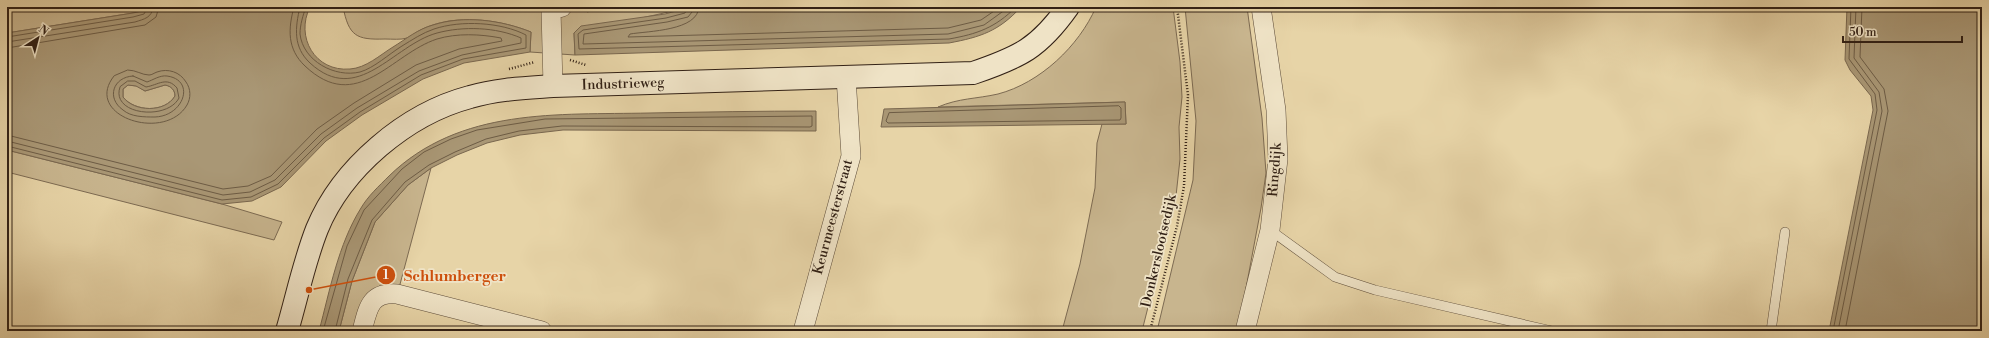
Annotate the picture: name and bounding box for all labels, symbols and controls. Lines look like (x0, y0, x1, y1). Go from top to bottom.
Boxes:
north arrow (18, 18, 58, 58)
scale bar (1843, 18, 1962, 44)
text: N (36, 22, 51, 39)
text: 50 m (1849, 25, 1877, 40)
street label: Industrieweg (581, 74, 665, 94)
street label: Ringdijk (1264, 142, 1286, 198)
street label: Keurmeesterstraat (809, 157, 857, 277)
street label: Donkerslootsedijk (1137, 192, 1181, 309)
callout: Schlumberger (376, 262, 514, 289)
text: Schlumberger (404, 267, 507, 286)
text: 1 (383, 268, 389, 283)

